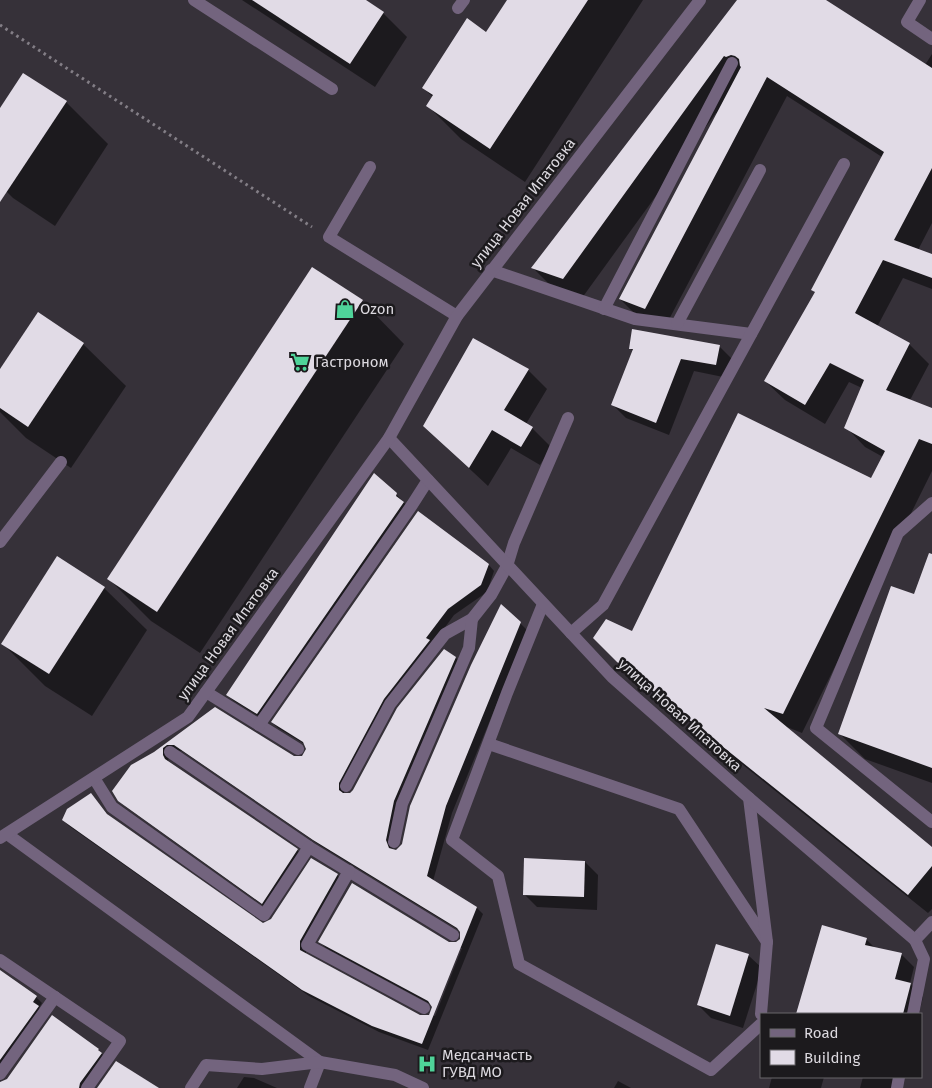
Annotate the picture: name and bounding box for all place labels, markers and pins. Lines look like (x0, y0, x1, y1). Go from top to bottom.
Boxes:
shop icon: Ozon (334, 298, 356, 320)
place label: Ozon (360, 300, 394, 318)
supermarket icon: Гастроном (289, 351, 311, 373)
place label: Гастроном (315, 353, 389, 371)
place label: Медсанчасть ГУВД МО (442, 1046, 532, 1081)
hospital icon: Медсанчасть ГУВД МО (416, 1053, 438, 1075)

